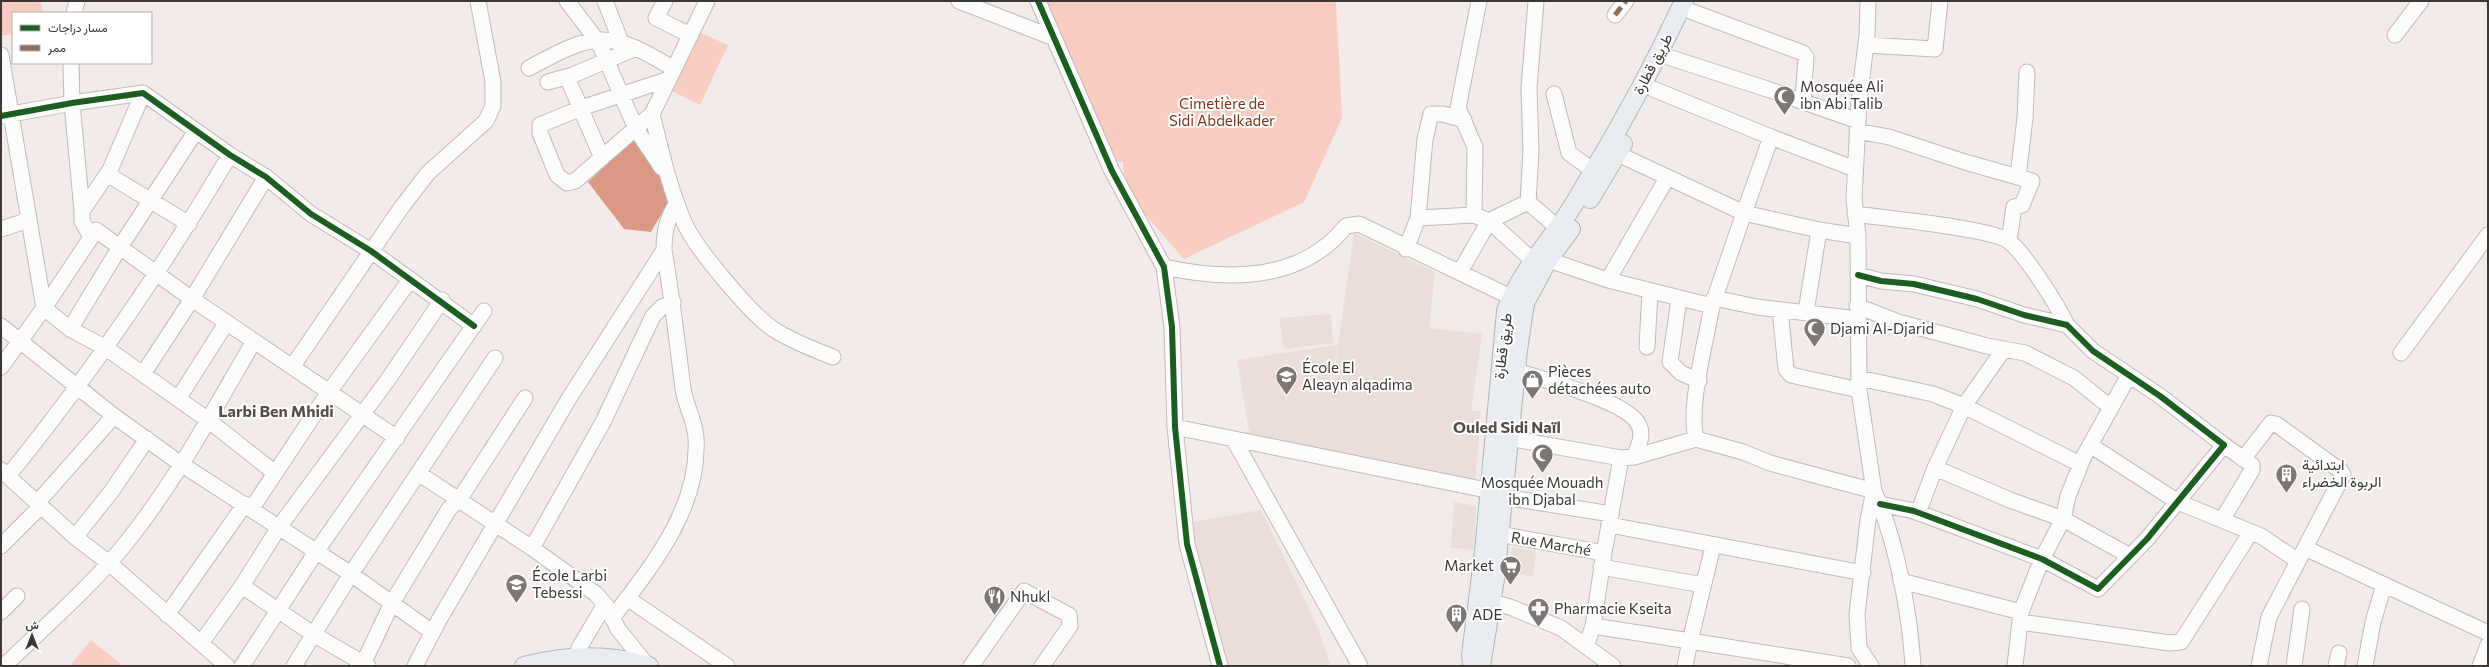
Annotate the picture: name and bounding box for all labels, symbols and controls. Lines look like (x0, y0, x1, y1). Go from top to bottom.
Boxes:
legend (12, 12, 152, 64)
text: مسار دراجات (48, 20, 108, 36)
street label: طريق قطارة (1629, 30, 1678, 98)
text: ممر (47, 40, 66, 56)
place label: Mosquée Ali ibn Abi Talib (1800, 77, 1884, 112)
mosque icon: Mosquée Ali ibn Abi Talib (1771, 83, 1797, 116)
park label: Cimetière de Sidi Abdelkader (1169, 94, 1275, 129)
street label: طريق قطارة (1489, 312, 1517, 380)
mosque icon: Djami Al-Djarid (1802, 316, 1828, 349)
place label: Djami Al-Djarid (1830, 319, 1934, 337)
place label: École El Aleayn alqadima (1302, 357, 1413, 393)
place label: Pièces détachées auto (1548, 362, 1651, 397)
school or university icon: École El Aleayn alqadima (1274, 364, 1300, 397)
shop icon: Pièces détachées auto (1519, 368, 1545, 401)
district label: Larbi Ben Mhidi (218, 401, 334, 420)
district label: Ouled Sidi Naïl (1453, 417, 1561, 436)
mosque icon: Mosquée Mouadh ibn Djabal (1529, 441, 1555, 474)
place label: ابتدائية الربوة الخضراء (2302, 455, 2381, 491)
building icon: ابتدائية الربوة الخضراء (2273, 461, 2299, 494)
place label: Mosquée Mouadh ibn Djabal (1481, 473, 1603, 508)
street label: Rue Marché (1510, 527, 1593, 559)
supermarket icon: Market (1497, 553, 1523, 586)
place label: Market (1444, 556, 1494, 574)
place label: École Larbi Tebessi (532, 565, 607, 601)
school or university icon: École Larbi Tebessi (503, 572, 529, 605)
restaurant icon: Nhukl (981, 584, 1007, 617)
place label: Nhukl (1010, 587, 1050, 605)
pharmacy icon: Pharmacie Kseita (1525, 596, 1551, 629)
place label: Pharmacie Kseita (1554, 599, 1672, 617)
building icon: ADE (1444, 602, 1470, 635)
place label: ADE (1472, 605, 1502, 623)
north arrow (12, 615, 52, 655)
text: ش (25, 618, 39, 632)

